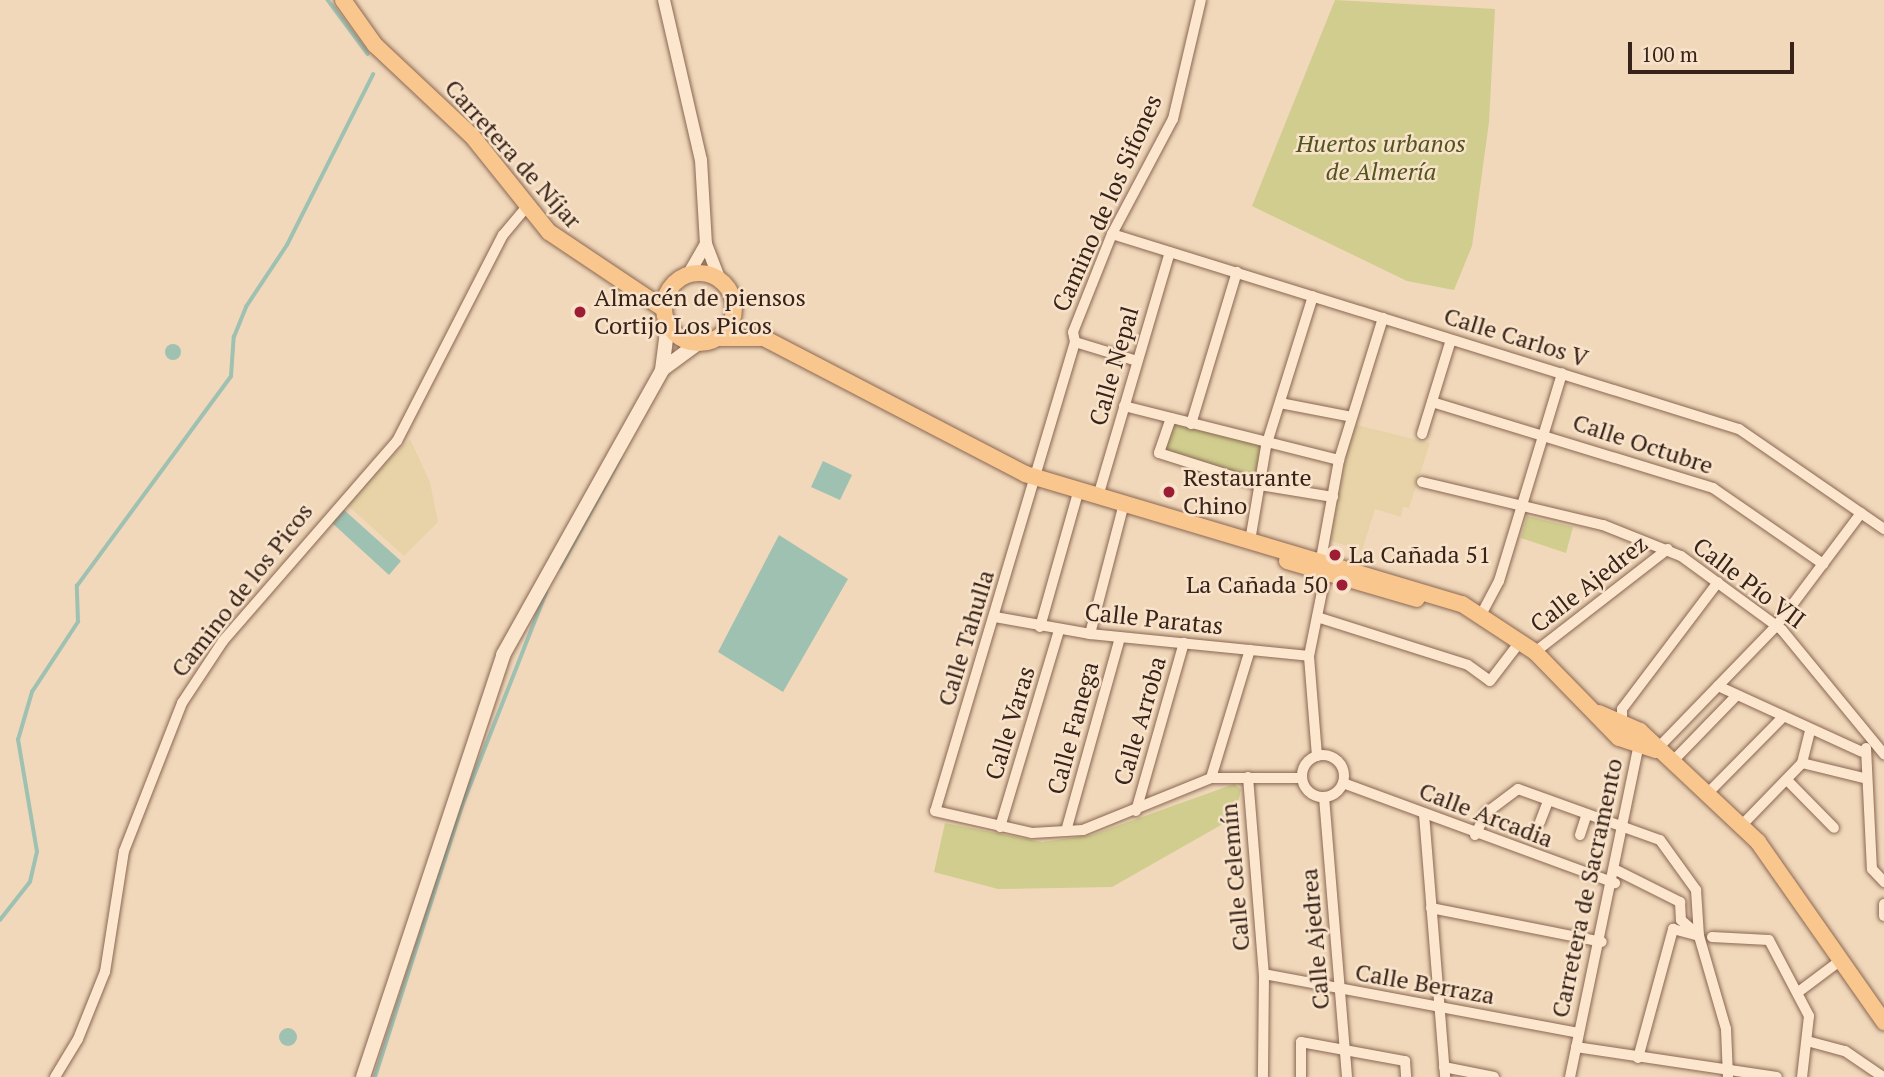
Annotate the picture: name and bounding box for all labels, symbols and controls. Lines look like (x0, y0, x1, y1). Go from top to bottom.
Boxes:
scale bar (1632, 28, 1798, 72)
text: 100 m (1641, 40, 1698, 68)
street label: Carretera de Níjar (439, 74, 587, 234)
street label: Camino de los Sifones (1046, 90, 1168, 316)
park label: Huertos urbanos de Almería (1296, 130, 1466, 186)
place label: Almacén de piensos Cortijo Los Picos (594, 284, 806, 340)
street label: Calle Carlos V (1440, 301, 1592, 373)
street label: Calle Nepal (1083, 303, 1145, 429)
marker: Almacén de piensos Cortijo Los Picos (572, 304, 588, 320)
street label: Calle Octubre (1569, 408, 1717, 480)
place label: Restaurante Chino (1183, 464, 1312, 520)
marker: Restaurante Chino (1161, 484, 1177, 500)
street label: Camino de los Picos (165, 497, 319, 683)
street label: Calle Ajedrez (1524, 529, 1654, 639)
street label: Calle Pío VII (1687, 531, 1811, 635)
place label: La Cañada 51 (1349, 541, 1491, 569)
marker: La Cañada 51 (1327, 547, 1343, 563)
street label: Calle Tahulla (932, 567, 1000, 709)
place label: La Cañada 50 (1186, 571, 1328, 599)
marker: La Cañada 50 (1334, 577, 1350, 593)
street label: Calle Paratas (1083, 597, 1225, 641)
street label: Calle Arroba (1108, 653, 1172, 789)
street label: Calle Fanega (1041, 659, 1105, 797)
street label: Calle Varas (979, 662, 1041, 784)
street label: Carretera de Sacramento (1545, 756, 1629, 1020)
street label: Calle Arcadia (1415, 776, 1557, 854)
street label: Calle Celemín (1214, 802, 1256, 952)
street label: Calle Ajedrea (1294, 867, 1336, 1011)
street label: Calle Berraza (1353, 958, 1497, 1010)

